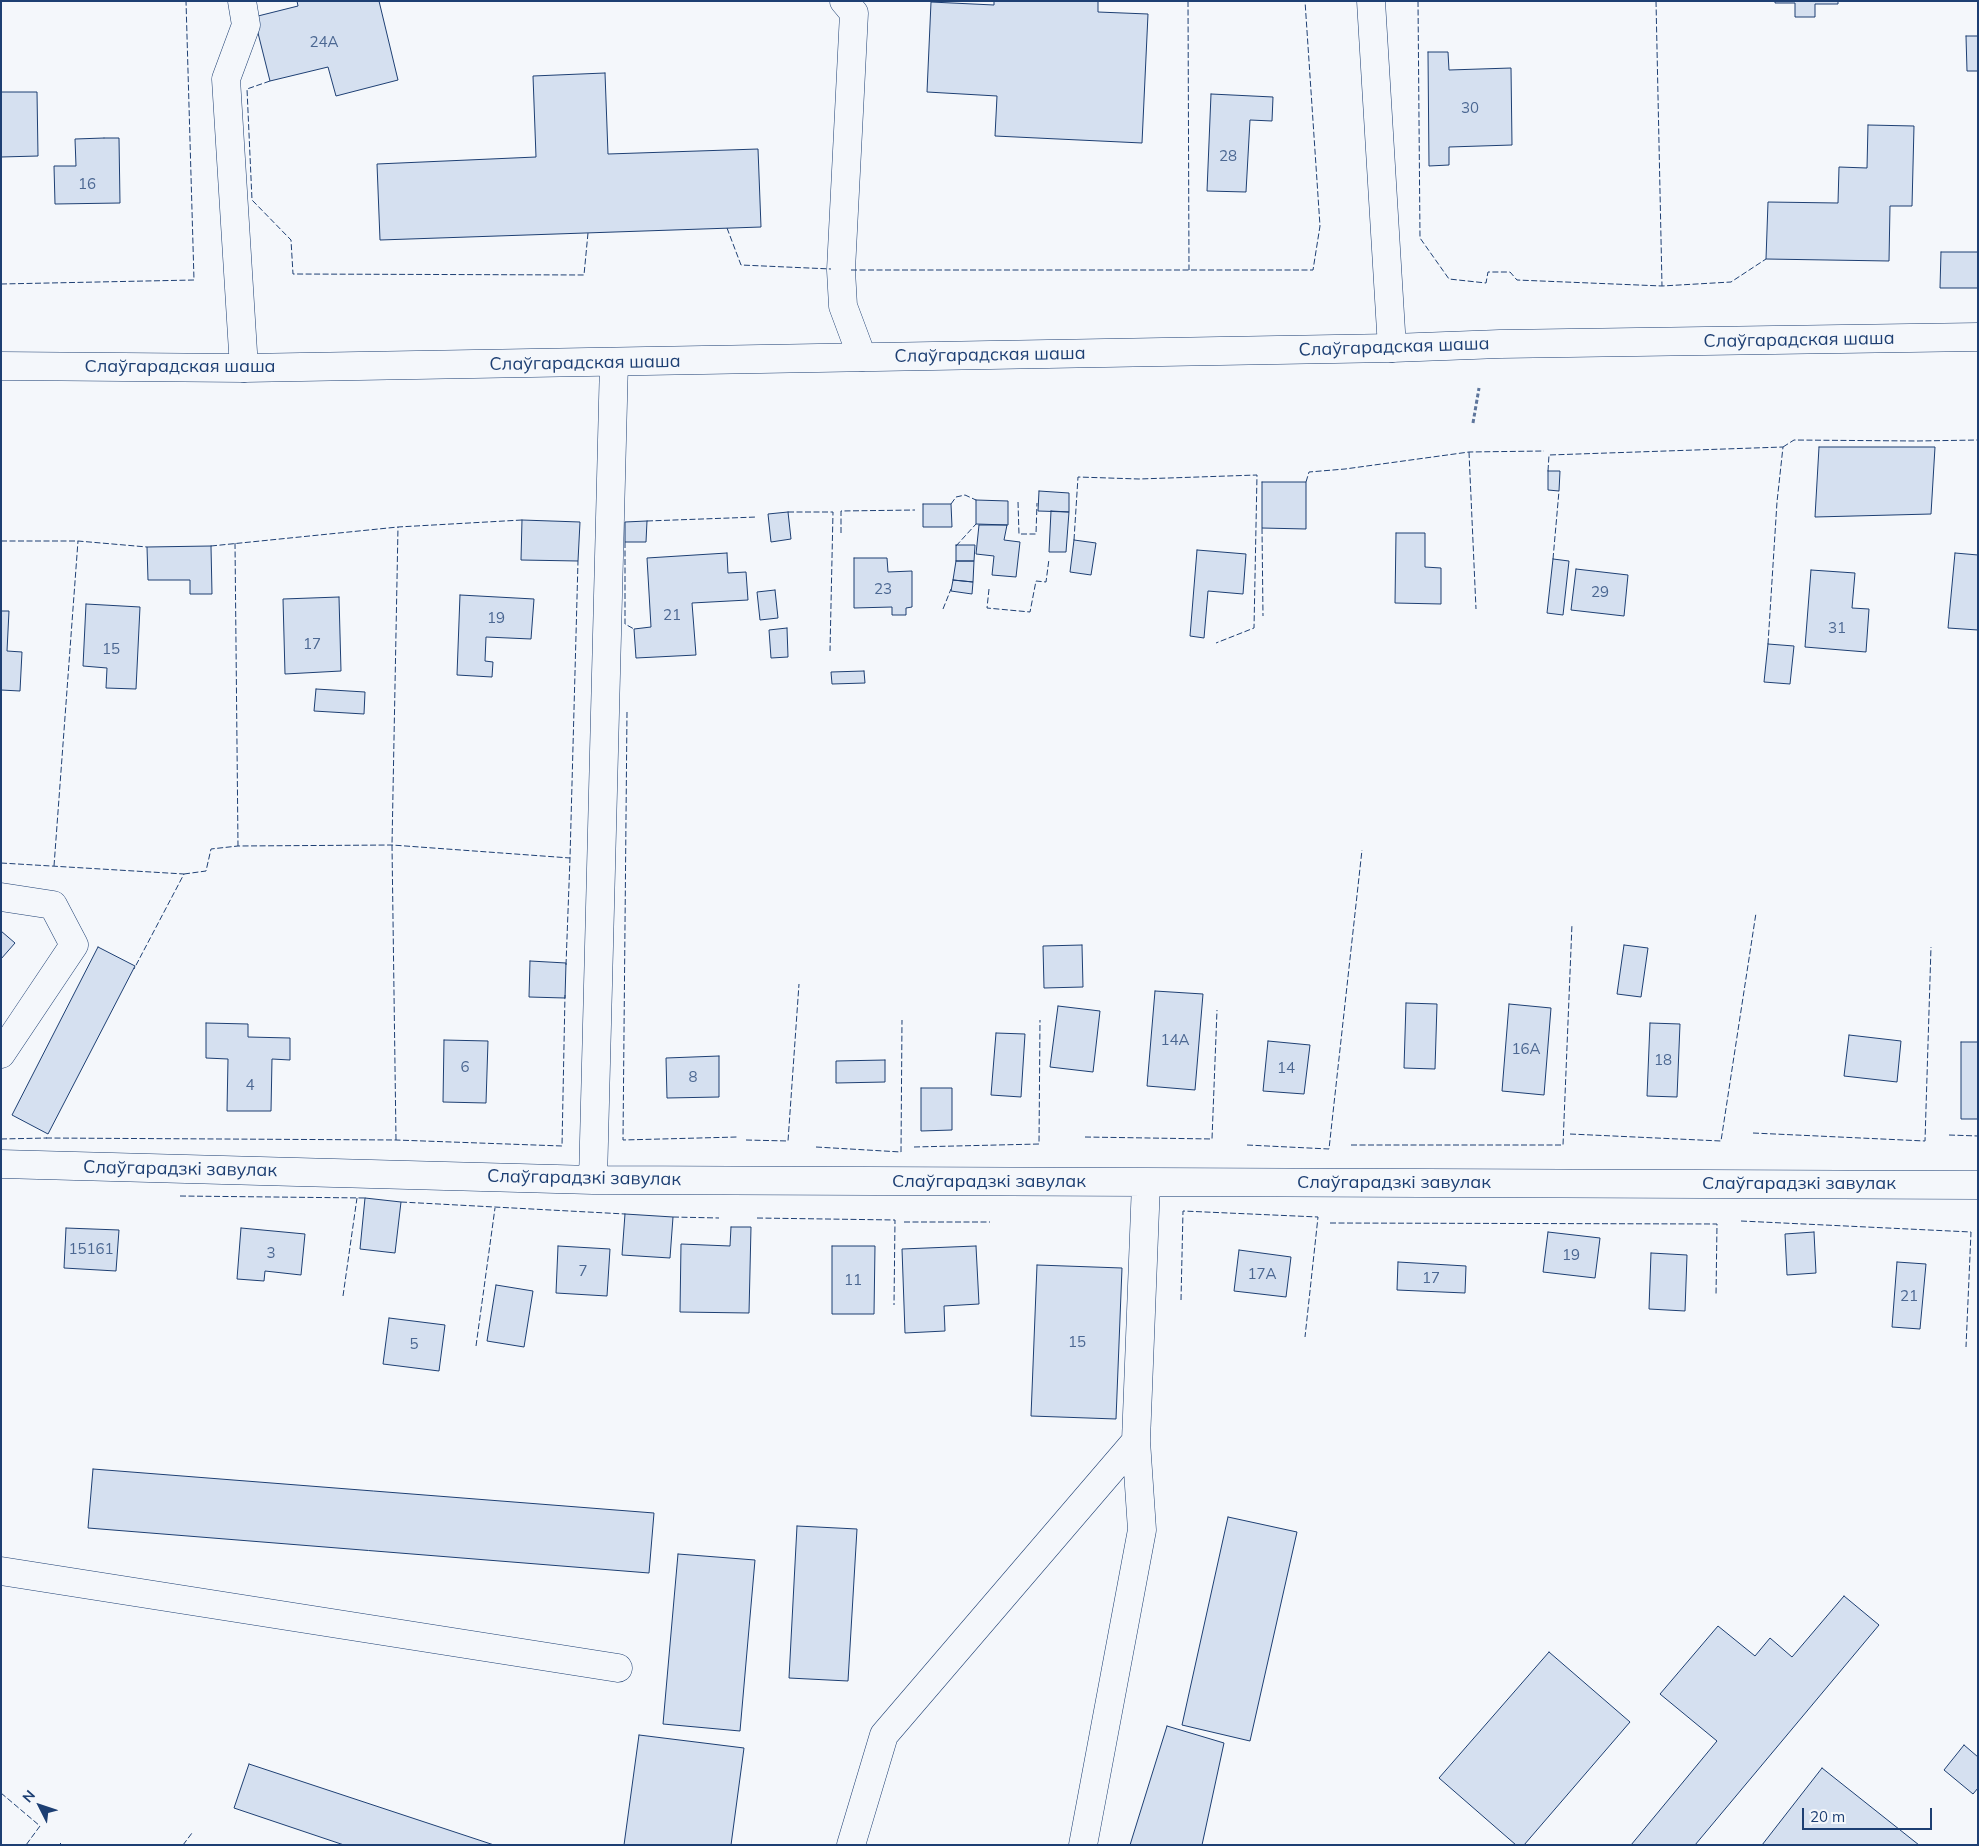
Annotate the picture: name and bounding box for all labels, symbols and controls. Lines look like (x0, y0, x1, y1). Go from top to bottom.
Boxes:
house number: 24А (309, 33, 339, 51)
house number: 30 (1461, 99, 1479, 117)
house number: 28 (1219, 147, 1237, 165)
house number: 16 (78, 175, 96, 193)
street label: Слаўгарадская шаша (1703, 328, 1895, 352)
street label: Слаўгарадская шаша (1298, 333, 1490, 361)
street label: Слаўгарадская шаша (894, 343, 1086, 367)
street label: Слаўгарадская шаша (489, 351, 681, 375)
street label: Слаўгарадская шаша (84, 356, 276, 378)
house number: 23 (874, 580, 892, 598)
house number: 29 (1591, 583, 1609, 601)
house number: 21 (663, 606, 681, 624)
house number: 19 (487, 609, 505, 627)
house number: 31 (1828, 619, 1846, 637)
house number: 17 (303, 635, 321, 653)
house number: 15 (102, 640, 120, 658)
house number: 14А (1160, 1031, 1190, 1049)
house number: 16А (1511, 1040, 1541, 1058)
house number: 18 (1654, 1051, 1672, 1069)
house number: 6 (461, 1058, 469, 1076)
house number: 14 (1277, 1059, 1295, 1077)
house number: 8 (689, 1068, 697, 1086)
house number: 4 (246, 1076, 254, 1094)
street label: Слаўгарадзкі завулак (83, 1157, 277, 1181)
street label: Слаўгарадзкі завулак (487, 1166, 681, 1190)
street label: Слаўгарадзкі завулак (892, 1171, 1086, 1193)
street label: Слаўгарадзкі завулак (1297, 1172, 1491, 1194)
street label: Слаўгарадзкі завулак (1702, 1173, 1896, 1195)
house number: 15161 (69, 1240, 113, 1258)
house number: 3 (267, 1244, 275, 1262)
house number: 19 (1562, 1246, 1580, 1264)
house number: 7 (579, 1262, 587, 1280)
house number: 17А (1247, 1265, 1277, 1283)
house number: 17 (1422, 1269, 1440, 1287)
house number: 11 (844, 1271, 862, 1289)
house number: 21 (1900, 1287, 1918, 1305)
house number: 15 (1068, 1333, 1086, 1351)
house number: 5 (410, 1335, 418, 1353)
north arrow (15, 1781, 65, 1831)
text: N (18, 1786, 39, 1806)
scale bar (1804, 1798, 1934, 1830)
text: 20 m (1810, 1807, 1845, 1826)

